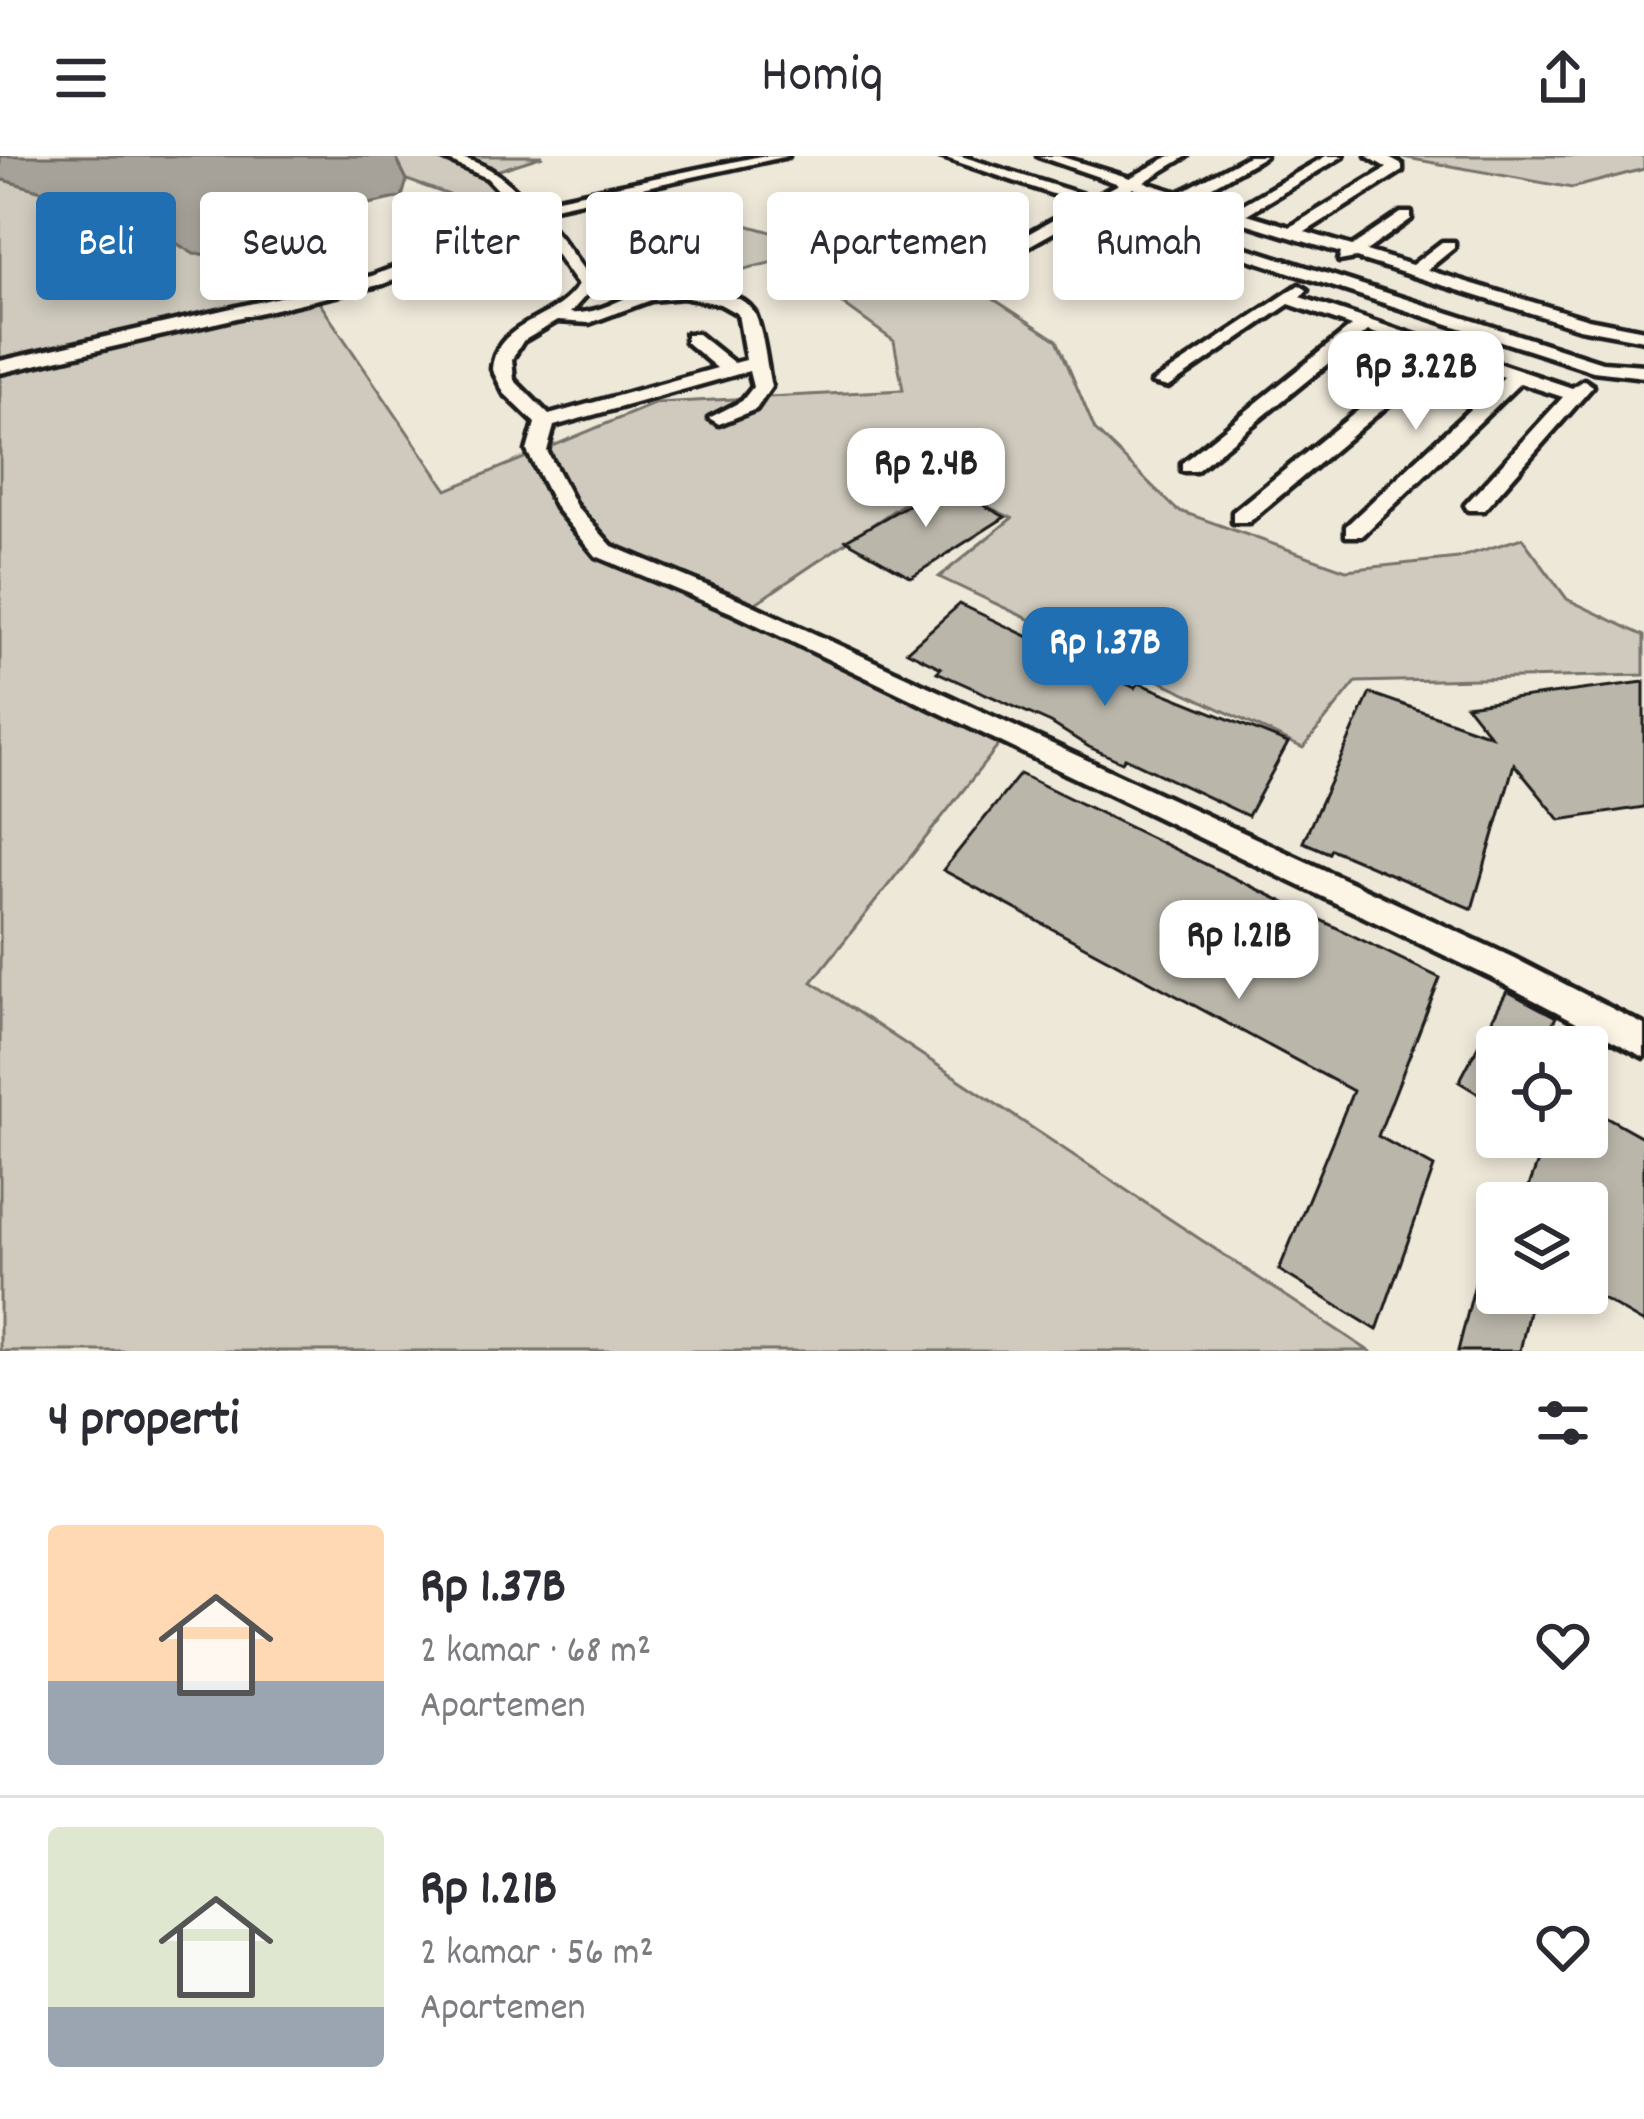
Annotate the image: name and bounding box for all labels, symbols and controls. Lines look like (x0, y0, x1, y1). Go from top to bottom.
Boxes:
text: Homiq (761, 40, 883, 117)
icon: menu (48, 45, 114, 111)
icon: share (1530, 45, 1596, 111)
chip: Beli (36, 192, 176, 300)
chip: Sewa (200, 192, 368, 300)
chip: Filter (392, 192, 562, 300)
chip: Baru (586, 192, 743, 300)
chip: Apartemen (767, 192, 1029, 300)
chip: Rumah (1053, 192, 1244, 300)
pin: Rp 3.22B (1292, 331, 1540, 433)
text: Rp 3.22B (1355, 342, 1477, 397)
pin: Rp 2.4B (815, 428, 1037, 530)
text: Rp 2.4B (874, 439, 978, 494)
pin: Rp 1.37B (981, 607, 1229, 709)
text: Rp 1.37B (1049, 618, 1161, 673)
pin: Rp 1.21B (1115, 900, 1363, 1002)
text: Rp 1.21B (1187, 911, 1292, 966)
map controls (1476, 1026, 1608, 1314)
button: locate (1476, 1026, 1608, 1158)
button: layers (1476, 1182, 1608, 1314)
text: 4 properti (48, 1387, 239, 1459)
icon: filters (1530, 1390, 1596, 1456)
text: Rp 1.37B (420, 1554, 566, 1626)
icon: home (144, 1573, 288, 1717)
icon: heart (1530, 1612, 1596, 1678)
text: 2 kamar · 68 m² (420, 1626, 651, 1681)
text: Apartemen (420, 1681, 586, 1736)
text: Rp 1.21B (420, 1856, 557, 1928)
icon: home (144, 1875, 288, 2019)
icon: heart (1530, 1914, 1596, 1980)
text: 2 kamar · 56 m² (420, 1928, 654, 1983)
text: Apartemen (420, 1983, 586, 2038)

